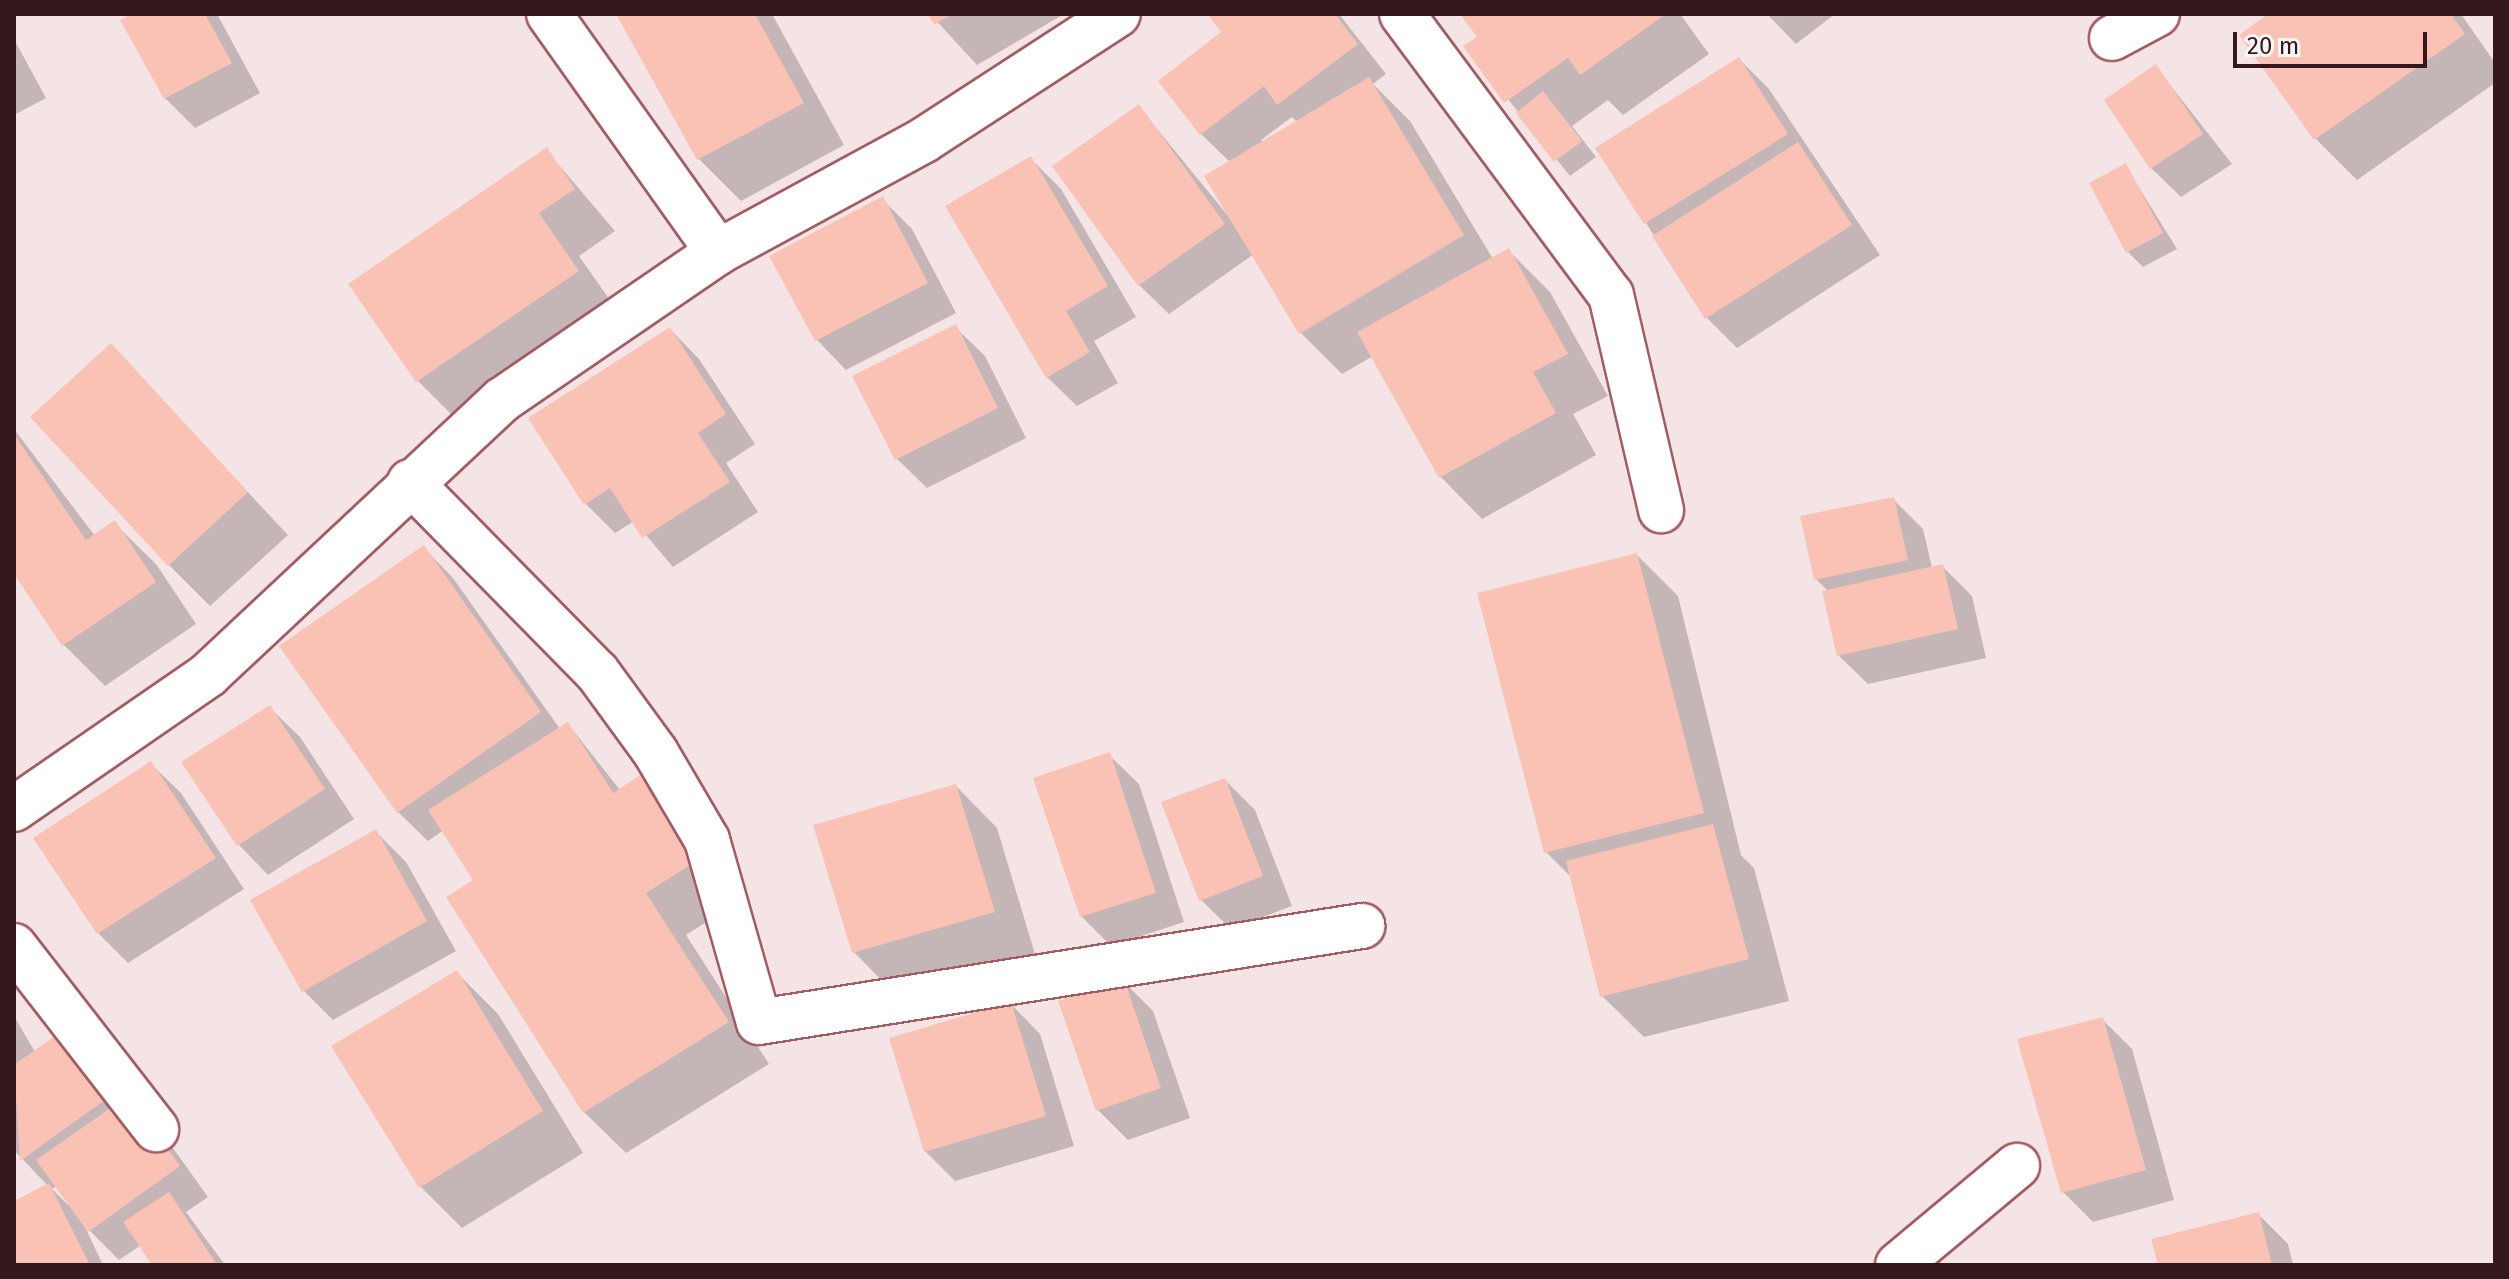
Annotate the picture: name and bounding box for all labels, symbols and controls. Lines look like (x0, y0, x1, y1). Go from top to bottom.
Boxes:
scale bar (2237, 16, 2431, 66)
text: 20 m (2247, 32, 2299, 60)

